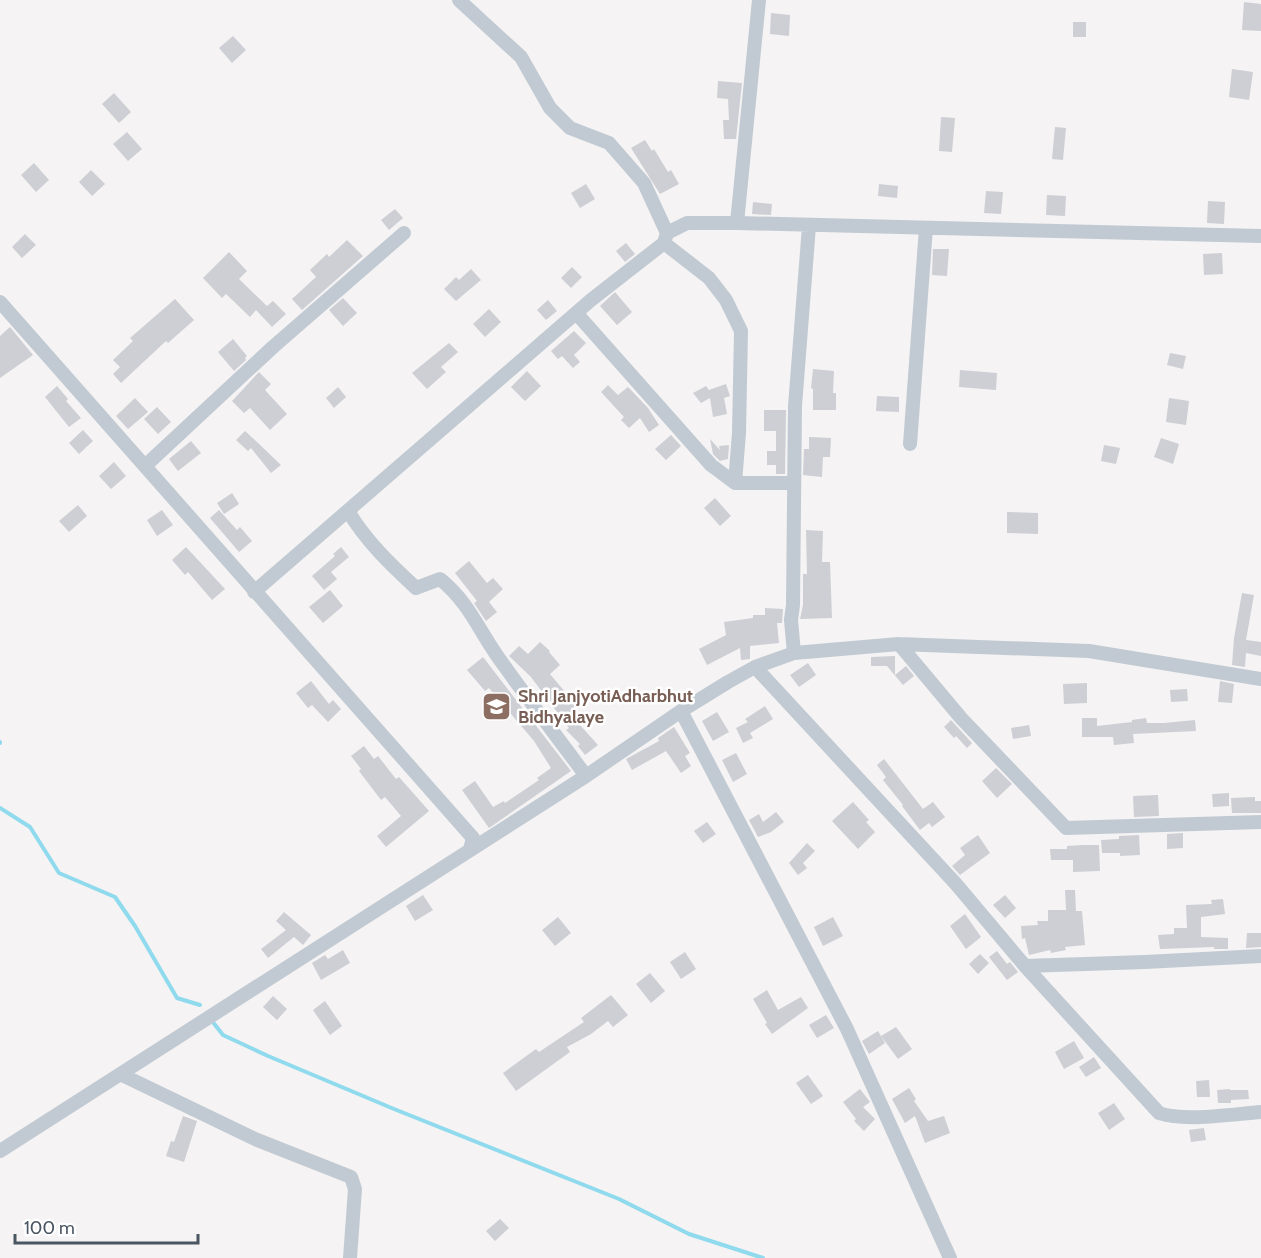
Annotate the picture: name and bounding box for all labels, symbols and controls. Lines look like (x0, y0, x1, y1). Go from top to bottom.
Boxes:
place label: Shri JanjyotiAdharbhut Bidhyalaye (518, 685, 693, 728)
school or university icon: Shri JanjyotiAdharbhut Bidhyalaye (481, 690, 513, 722)
scale bar (15, 1207, 198, 1245)
text: 100 m (24, 1217, 75, 1239)

